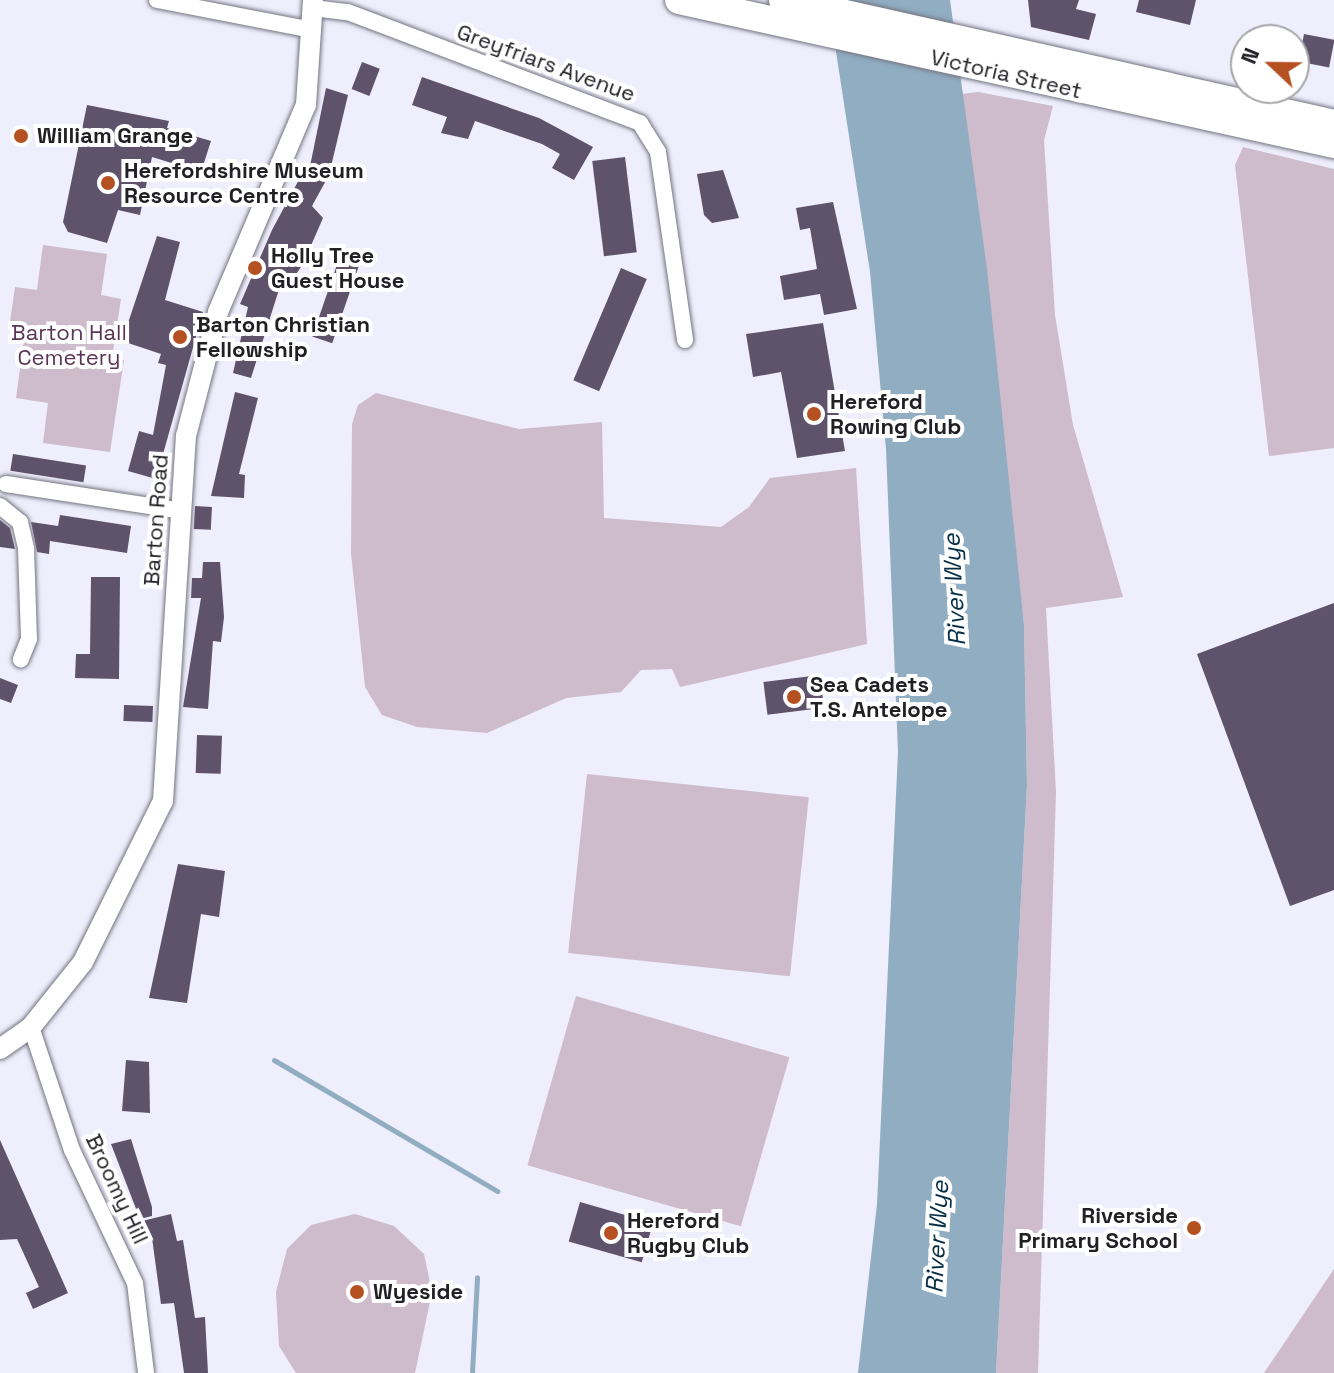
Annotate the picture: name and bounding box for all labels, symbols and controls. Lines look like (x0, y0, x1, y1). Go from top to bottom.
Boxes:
street label: Greyfriars Avenue (453, 18, 639, 108)
north arrow (1230, 24, 1310, 104)
street label: Victoria Street (928, 44, 1084, 104)
text: N (1234, 44, 1265, 68)
place label: William Grange (37, 123, 193, 149)
marker: William Grange (12, 127, 30, 145)
place label: Herefordshire Museum Resource Centre (124, 157, 364, 208)
marker: Herefordshire Museum Resource Centre (99, 174, 117, 192)
place label: Holly Tree Guest House (271, 242, 404, 294)
marker: Holly Tree Guest House (246, 259, 264, 277)
place label: Barton Christian Fellowship (196, 311, 370, 362)
park label: Barton Hall Cemetery (11, 319, 127, 370)
marker: Barton Christian Fellowship (171, 328, 189, 346)
place label: Hereford Rowing Club (830, 388, 961, 440)
marker: Hereford Rowing Club (805, 405, 823, 423)
street label: Barton Road (138, 453, 174, 587)
water label: River Wye (937, 533, 971, 647)
place label: Sea Cadets T.S. Antelope (810, 671, 948, 722)
marker: Sea Cadets T.S. Antelope (785, 688, 803, 706)
street label: Broomy Hill (80, 1130, 154, 1248)
water label: River Wye (920, 1180, 954, 1294)
place label: Riverside Primary School (1018, 1202, 1178, 1254)
place label: Hereford Rugby Club (627, 1207, 749, 1258)
marker: Riverside Primary School (1185, 1219, 1203, 1237)
marker: Hereford Rugby Club (602, 1224, 620, 1242)
place label: Wyeside (373, 1279, 463, 1305)
marker: Wyeside (348, 1283, 366, 1301)

